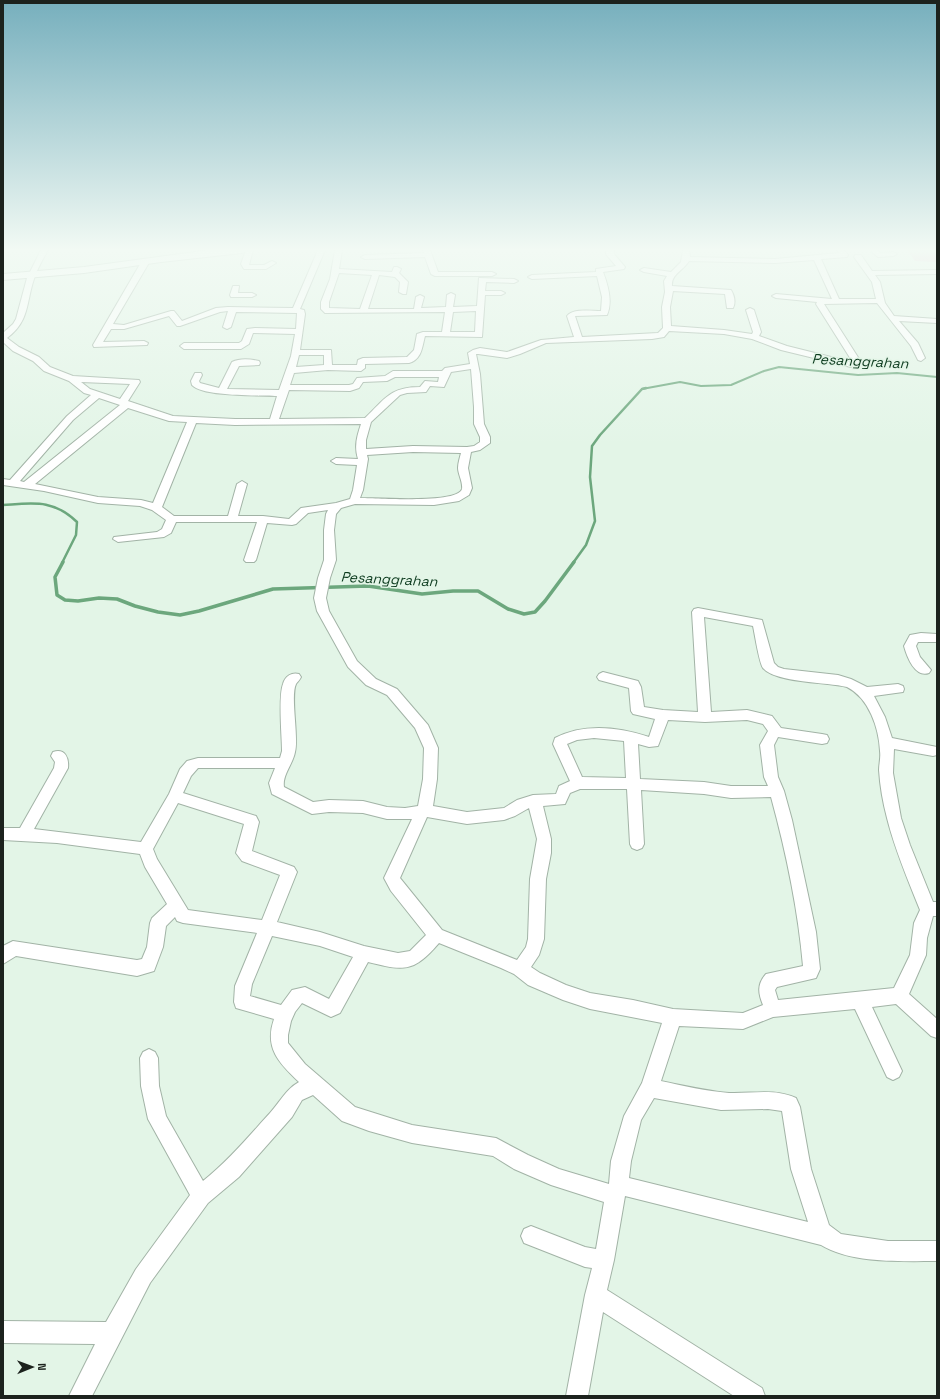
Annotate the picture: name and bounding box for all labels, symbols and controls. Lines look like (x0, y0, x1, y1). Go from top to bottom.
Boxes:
water label: Pesanggrahan (811, 349, 909, 373)
water label: Pesanggrahan (340, 567, 438, 591)
north arrow (12, 1347, 52, 1387)
text: N (35, 1363, 49, 1371)

